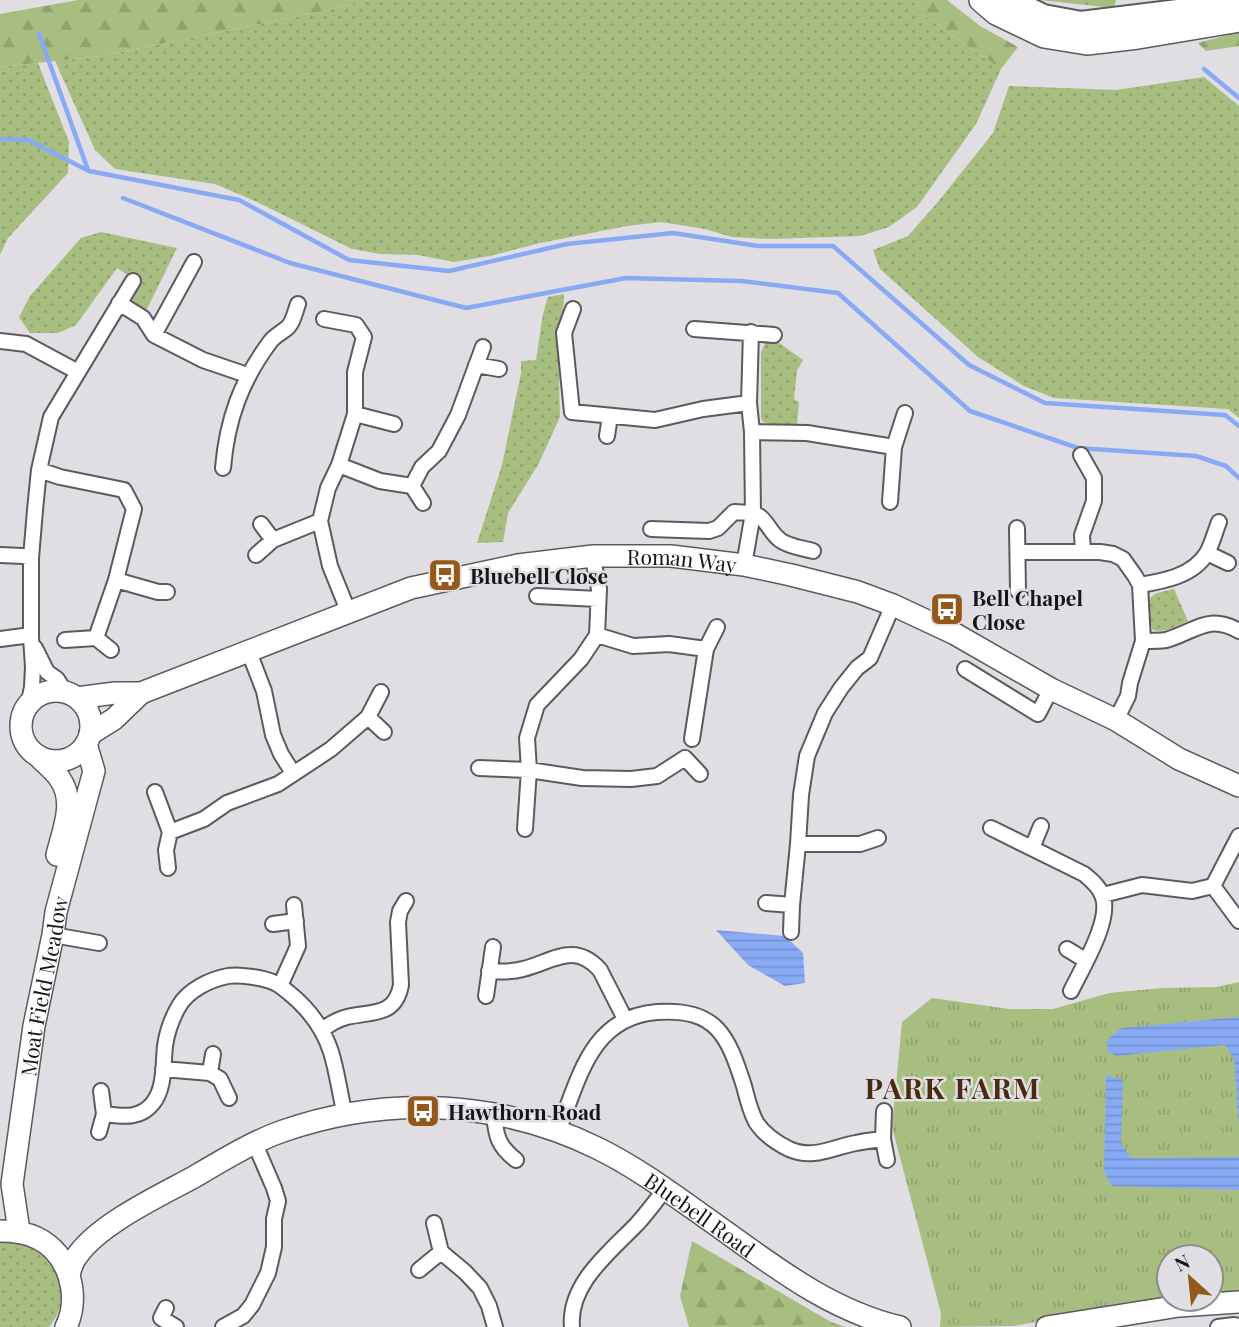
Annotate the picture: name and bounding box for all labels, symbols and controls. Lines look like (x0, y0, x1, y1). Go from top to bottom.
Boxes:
street label: Roman Way (627, 542, 739, 578)
bus stop icon: Bluebell Close (426, 556, 464, 594)
place label: Bluebell Close (470, 561, 608, 589)
place label: Bell Chapel Close (972, 583, 1083, 635)
bus stop icon: Bell Chapel Close (928, 590, 966, 628)
street label: Moat Field Meadow (13, 892, 74, 1078)
district label: PARK FARM (865, 1069, 1041, 1106)
bus stop icon: Hawthorn Road (404, 1092, 442, 1130)
place label: Hawthorn Road (448, 1097, 602, 1125)
street label: Bluebell Road (640, 1165, 761, 1263)
north arrow (1155, 1243, 1225, 1313)
text: N (1170, 1247, 1194, 1277)

